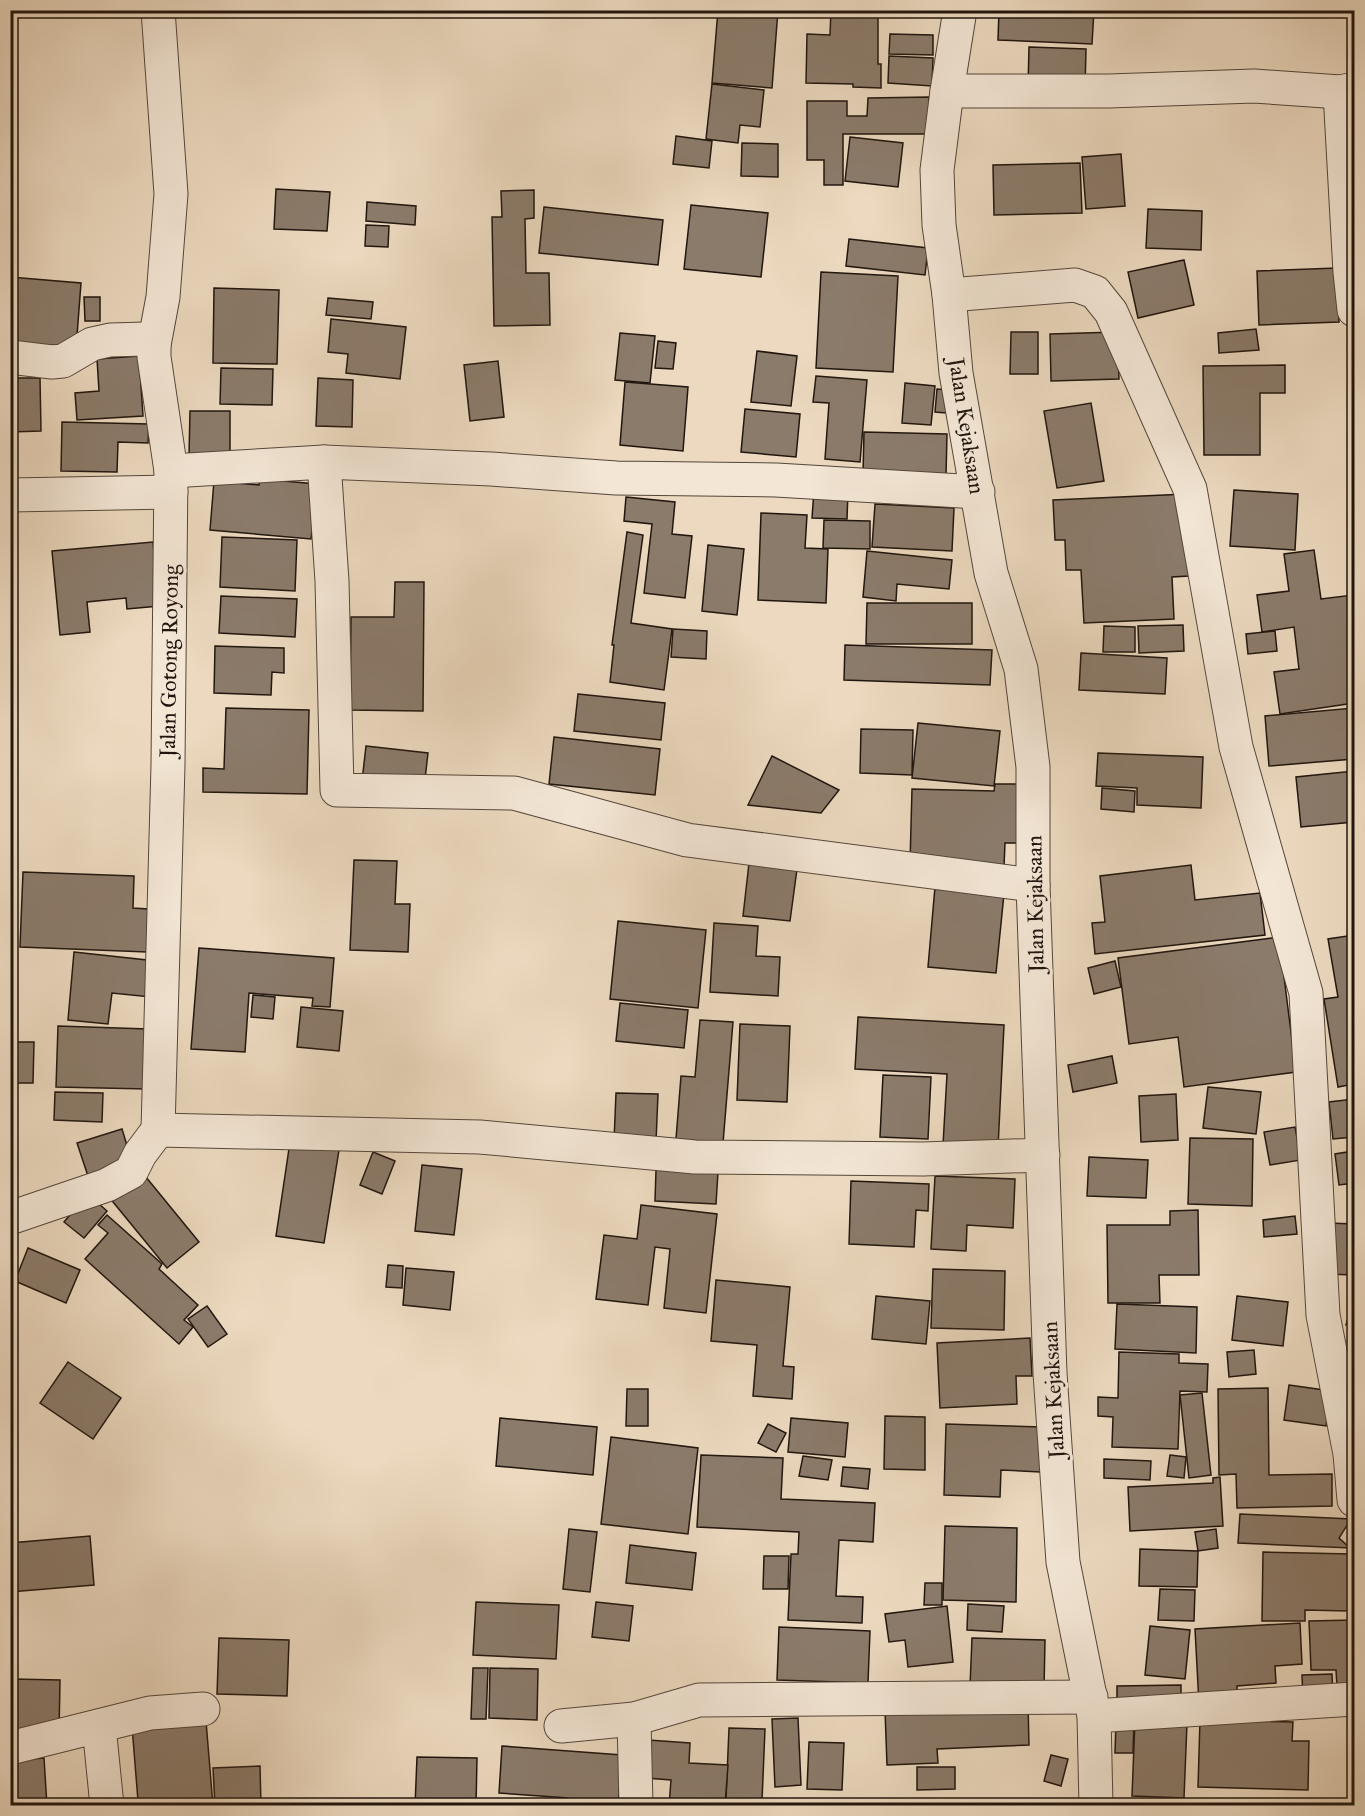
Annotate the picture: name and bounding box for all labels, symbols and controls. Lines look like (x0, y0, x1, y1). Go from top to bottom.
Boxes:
street label: Jalan Kejaksaan (943, 354, 991, 496)
street label: Jalan Gotong Royong (154, 564, 184, 760)
street label: Jalan Kejaksaan (1020, 835, 1050, 975)
street label: Jalan Kejaksaan (1036, 1321, 1070, 1461)

